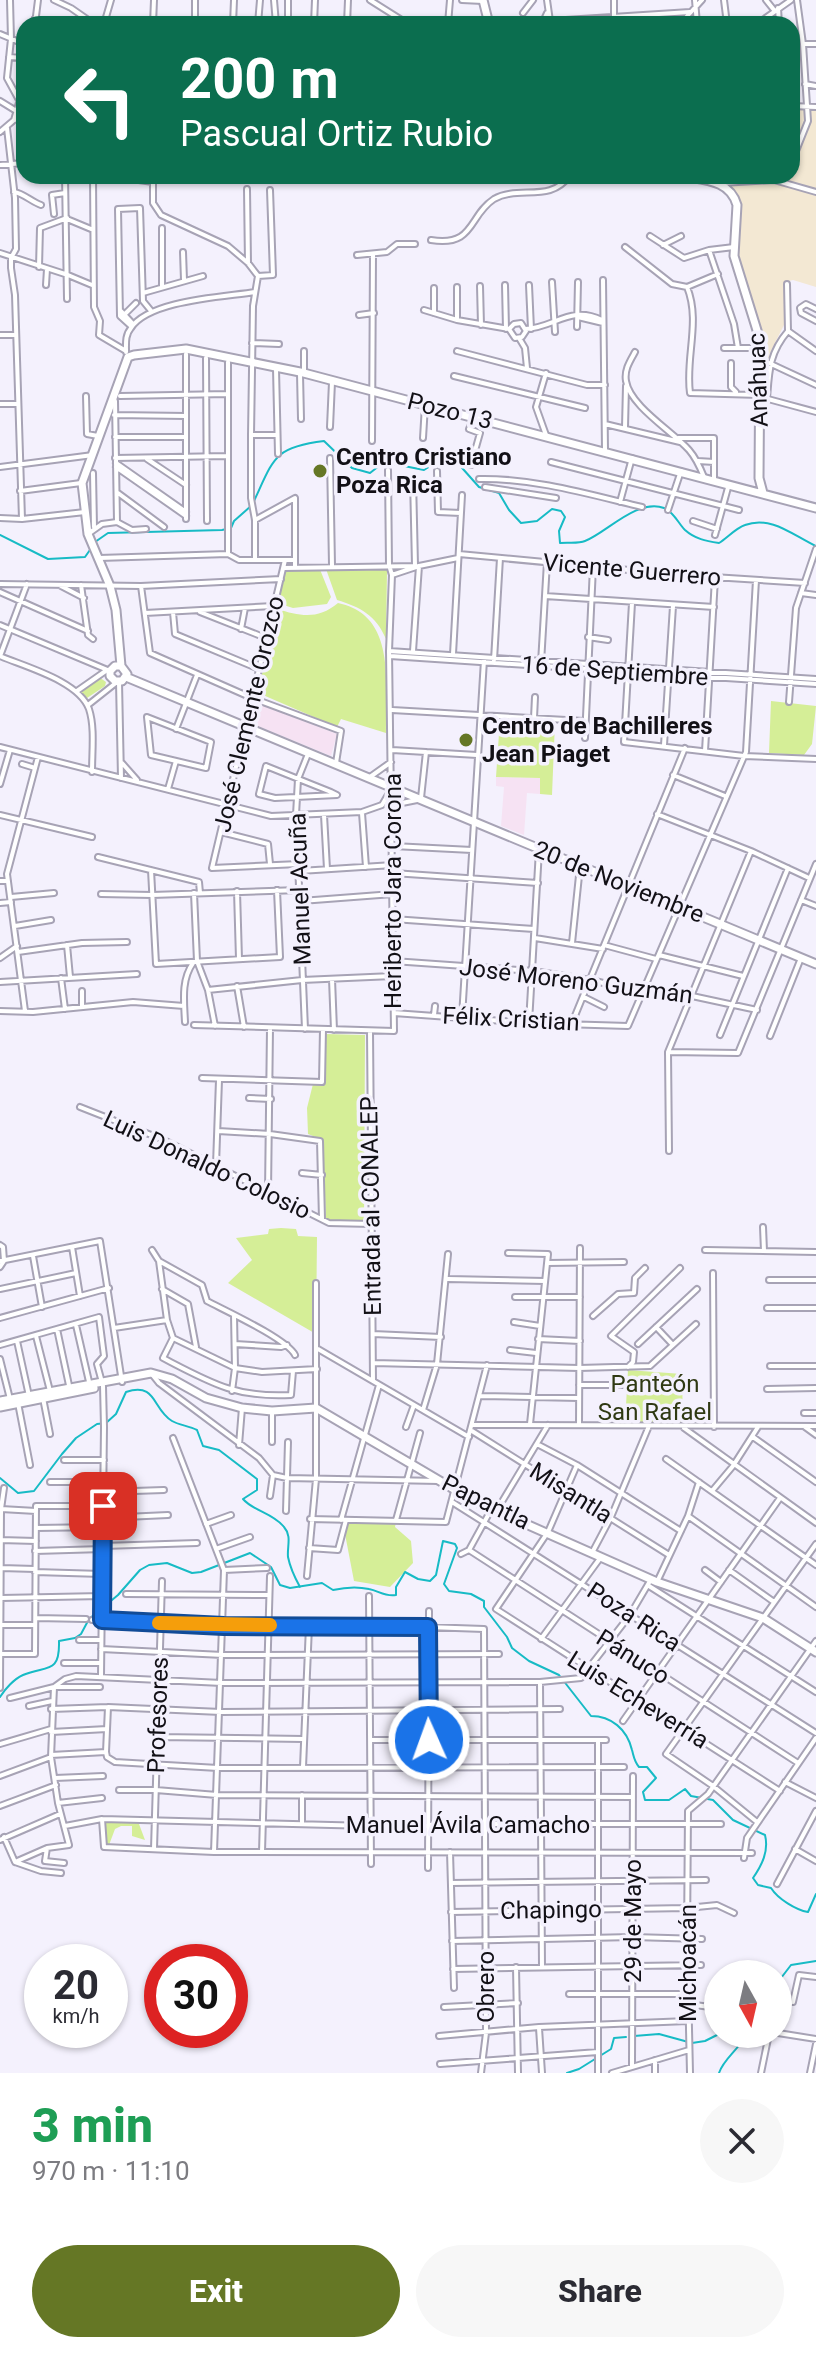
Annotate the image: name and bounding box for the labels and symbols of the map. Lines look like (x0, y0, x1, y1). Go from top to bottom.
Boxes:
street label: Anáhuac (742, 333, 774, 427)
street label: Pozo 13 (404, 387, 496, 435)
place label: Centro Cristiano Poza Rica (336, 443, 512, 499)
marker: Centro Cristiano Poza Rica (311, 462, 329, 480)
street label: Vicente Guerrero (542, 548, 722, 592)
street label: José Clemente Orozco (208, 593, 290, 835)
street label: 16 de Septiembre (521, 651, 709, 691)
place label: Centro de Bachilleres Jean Piaget (482, 712, 713, 768)
marker: Centro de Bachilleres Jean Piaget (457, 731, 475, 749)
street label: Heriberto Jara Corona (379, 773, 407, 1009)
street label: Manuel Acuña (283, 812, 317, 966)
street label: 20 de Noviembre (530, 835, 708, 929)
street label: José Moreno Guzmán (458, 953, 694, 1009)
street label: Félix Cristian (442, 1001, 580, 1037)
street label: Entrada al CONALEP (355, 1096, 387, 1316)
street label: Luis Donaldo Colosio (99, 1105, 315, 1225)
park label: Panteón San Rafael (598, 1370, 712, 1426)
street label: Misantla (524, 1457, 618, 1529)
street label: Papantla (437, 1469, 535, 1535)
pin (69, 1472, 137, 1540)
street label: Poza Rica (582, 1576, 686, 1658)
street label: Pánuco (591, 1624, 675, 1690)
street label: Luis Echeverría (562, 1645, 714, 1755)
street label: Profesores (142, 1656, 174, 1774)
position arrow (387, 1698, 471, 1782)
street label: Manuel Ávila Camacho (346, 1811, 590, 1839)
street label: 29 de Mayo (619, 1859, 647, 1983)
street label: Chapingo (500, 1895, 602, 1925)
street label: Michoacán (674, 1904, 702, 2022)
speed limit sign: 30 (144, 1944, 248, 2048)
street label: Obrero (472, 1951, 500, 2023)
north arrow (704, 1960, 792, 2048)

